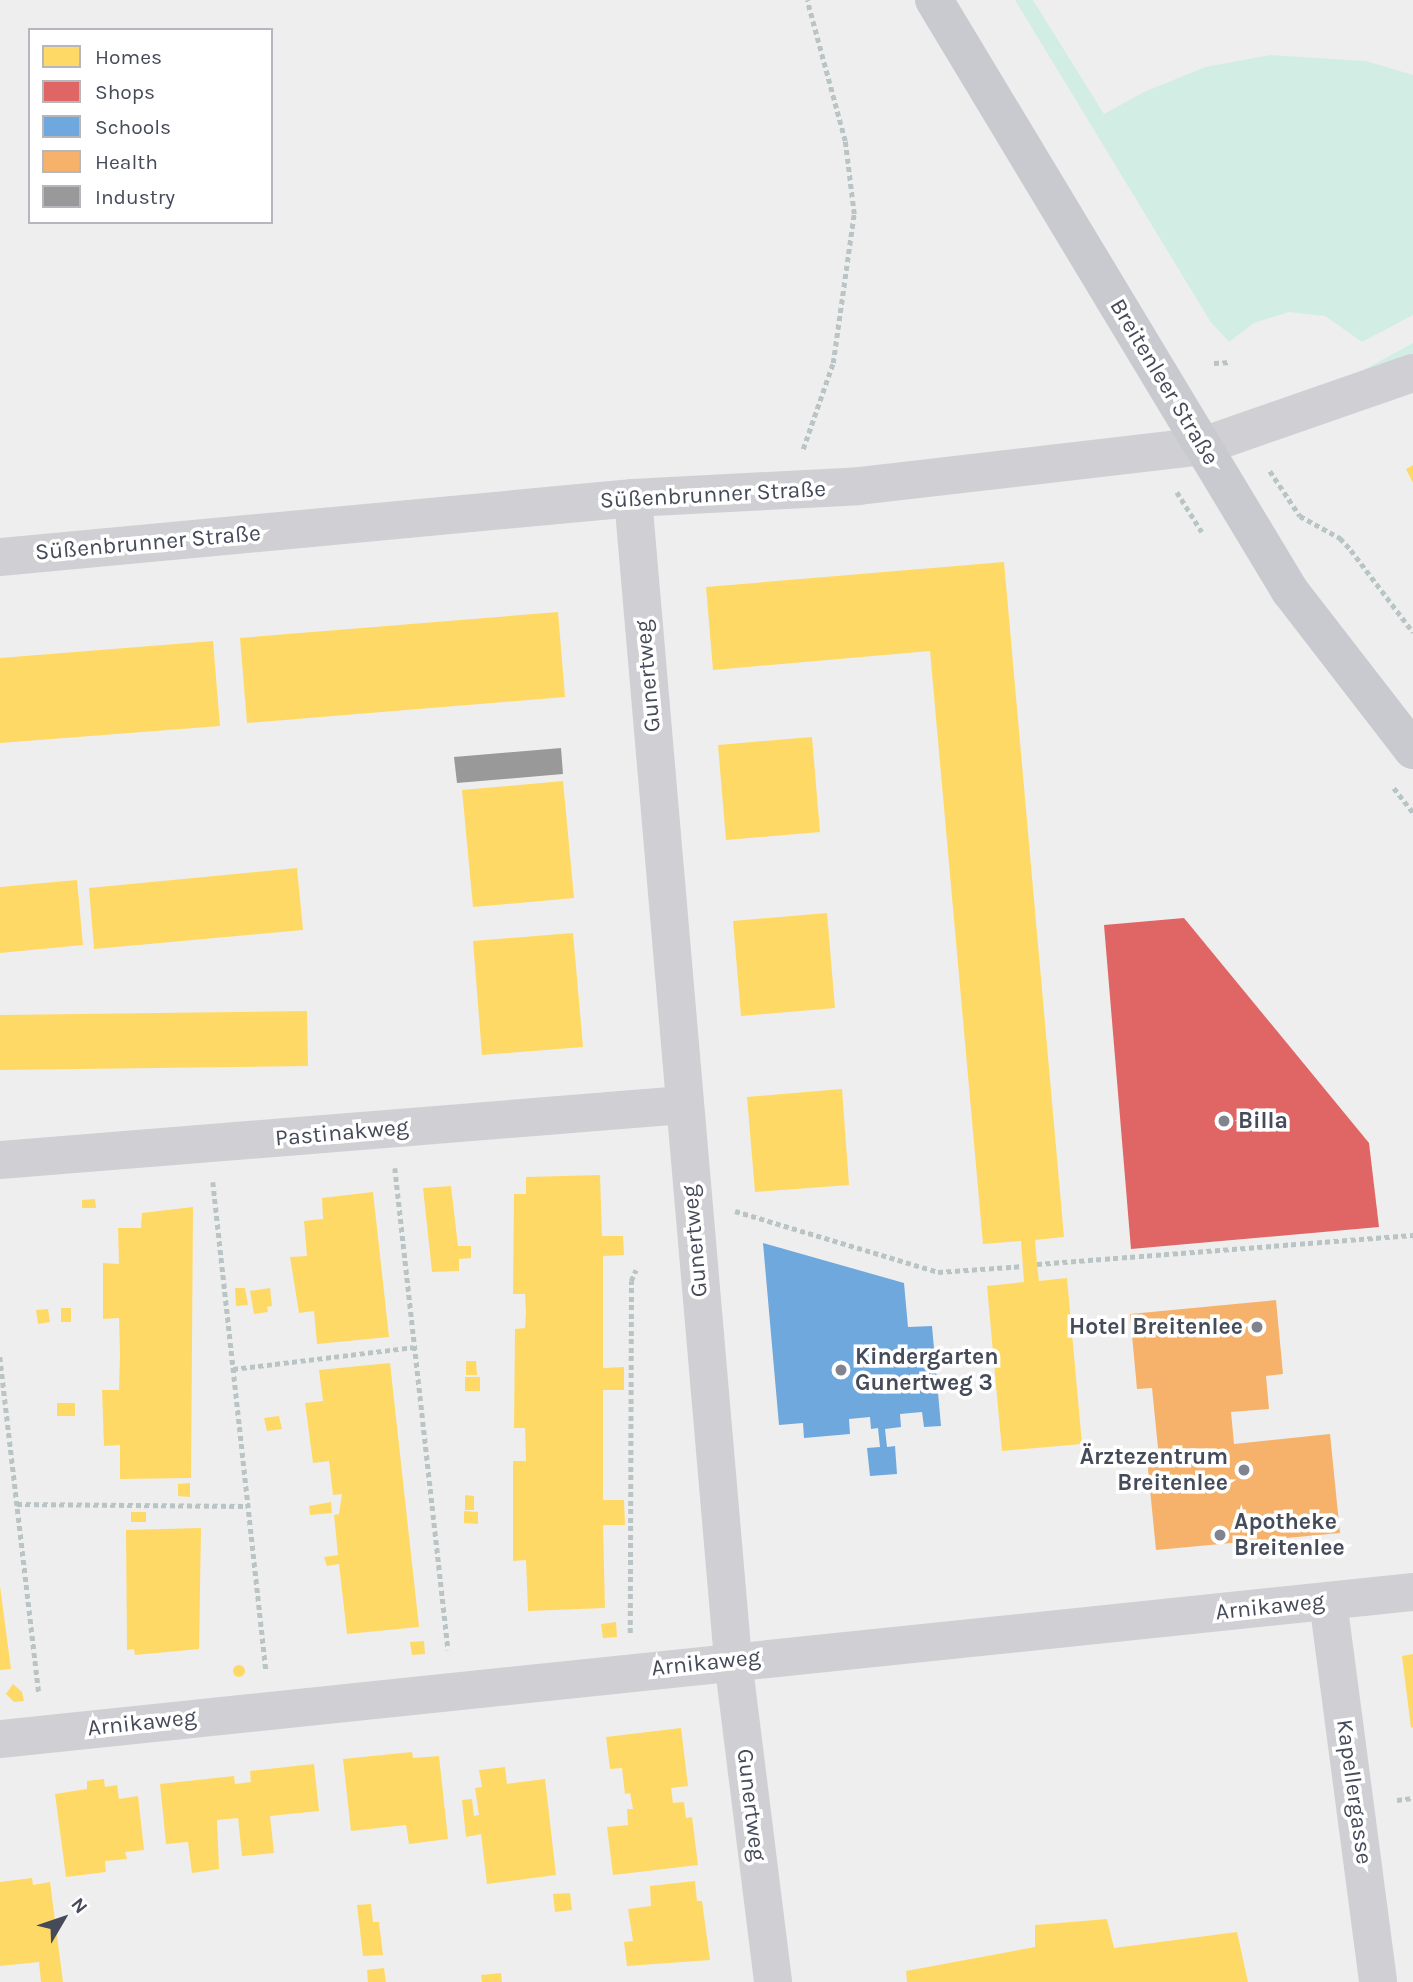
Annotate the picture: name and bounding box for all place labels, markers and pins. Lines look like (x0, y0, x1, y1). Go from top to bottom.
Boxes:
place label: Billa (1238, 1107, 1288, 1135)
marker: Billa (1216, 1113, 1232, 1129)
place label: Hotel Breitenlee (1069, 1313, 1243, 1341)
marker: Hotel Breitenlee (1249, 1319, 1265, 1335)
place label: Kindergarten Gunertweg 3 (855, 1343, 999, 1397)
marker: Kindergarten Gunertweg 3 (833, 1362, 849, 1378)
place label: Ärztezentrum Breitenlee (1080, 1443, 1228, 1497)
marker: Ärztezentrum Breitenlee (1234, 1460, 1254, 1480)
place label: Apotheke Breitenlee (1234, 1508, 1345, 1562)
marker: Apotheke Breitenlee (1212, 1527, 1228, 1543)

